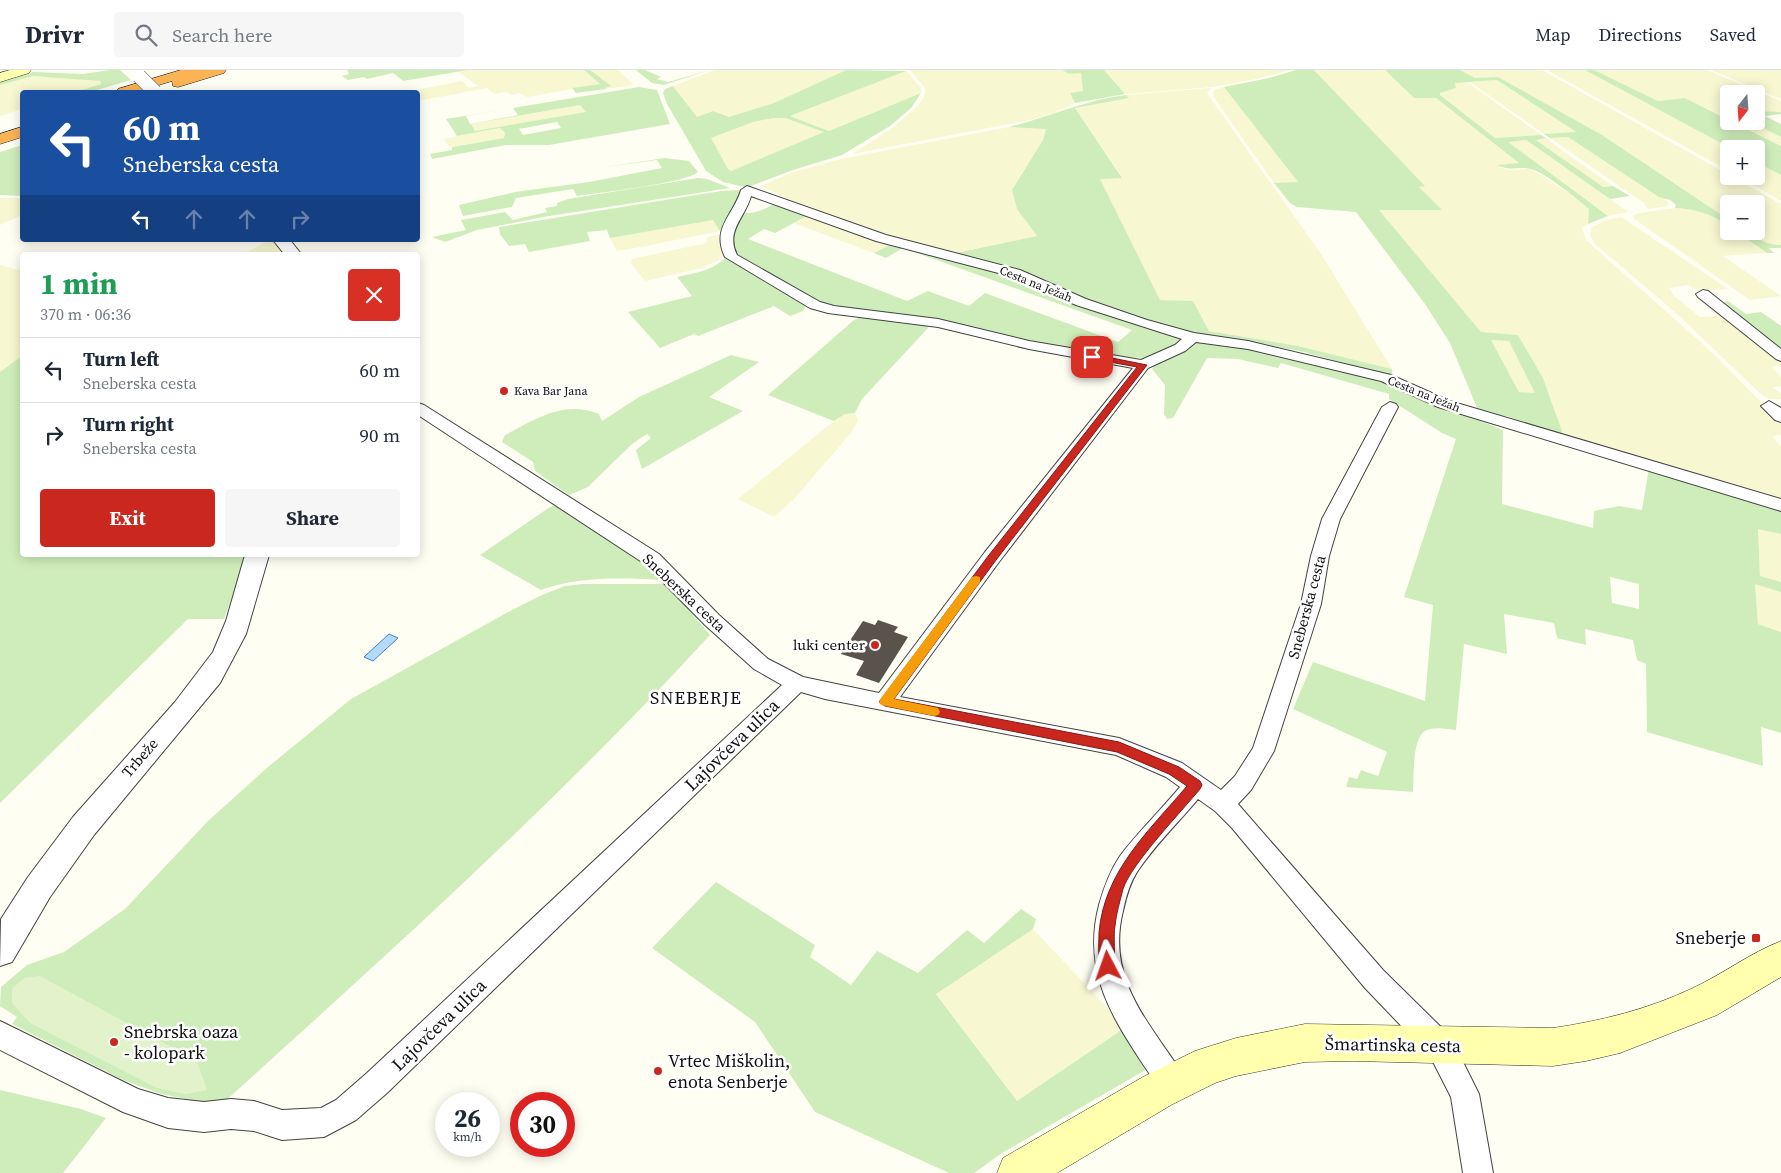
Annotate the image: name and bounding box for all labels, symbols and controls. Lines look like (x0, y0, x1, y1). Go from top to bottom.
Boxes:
search box (114, 12, 464, 57)
text: Drivr (25, 18, 84, 51)
icon: search (132, 21, 160, 49)
text: Search here (172, 22, 273, 48)
text: Map (1535, 22, 1571, 47)
text: Directions (1599, 22, 1682, 47)
text: Saved (1710, 22, 1756, 47)
north arrow (1720, 85, 1765, 130)
map controls (1720, 85, 1765, 240)
text: 60 m (123, 104, 200, 152)
icon: left (40, 110, 105, 175)
button: + (1720, 140, 1765, 185)
text: Sneberska cesta (123, 149, 279, 179)
button: − (1720, 195, 1765, 240)
icon: left (127, 205, 155, 233)
icon: ahead (180, 205, 208, 233)
icon: ahead (233, 205, 261, 233)
icon: right (286, 205, 314, 233)
street label: Cesta na Ježah (997, 262, 1075, 306)
text: 1 min (40, 263, 118, 304)
button: close (348, 269, 400, 321)
text: 370 m · 06:36 (40, 303, 131, 325)
pin (1071, 336, 1113, 378)
icon: arrive (1078, 343, 1106, 371)
text: Turn left (83, 346, 159, 372)
icon: left (40, 356, 68, 384)
text: 60 m (359, 357, 400, 383)
text: Sneberska cesta (83, 372, 197, 394)
street label: Cesta na Ježah (1385, 372, 1463, 416)
place label: Kava Bar Jana (514, 383, 588, 399)
marker: Kava Bar Jana (498, 385, 510, 397)
text: Turn right (83, 411, 174, 437)
icon: right (40, 421, 68, 449)
text: 90 m (359, 422, 400, 448)
text: Sneberska cesta (83, 437, 197, 459)
button: Exit (40, 489, 215, 547)
button: Share (225, 489, 400, 547)
street label: Sneberska cesta (638, 549, 731, 637)
street label: Sneberska cesta (1283, 552, 1331, 661)
place label: luki center (793, 634, 866, 655)
marker: luki center (869, 639, 881, 651)
district label: SNEBERJE (650, 685, 742, 710)
street label: Lajovčeva ulica (679, 692, 785, 796)
street label: Trbeže (117, 733, 163, 782)
place label: Sneberje (1676, 925, 1746, 950)
marker: Sneberje (1750, 932, 1762, 944)
position arrow (1081, 939, 1133, 991)
street label: Lajovčeva ulica (386, 972, 492, 1076)
place label: Snebrska oaza - kolopark (124, 1019, 239, 1065)
street label: Šmartinska cesta (1325, 1031, 1462, 1058)
marker: Snebrska oaza - kolopark (108, 1036, 120, 1048)
place label: Vrtec Miškolin, enota Senberje (668, 1048, 790, 1094)
marker: Vrtec Miškolin, enota Senberje (652, 1065, 664, 1077)
speed limit sign: 30 (510, 1092, 575, 1157)
text: 26 (454, 1101, 481, 1135)
text: km/h (453, 1129, 482, 1145)

